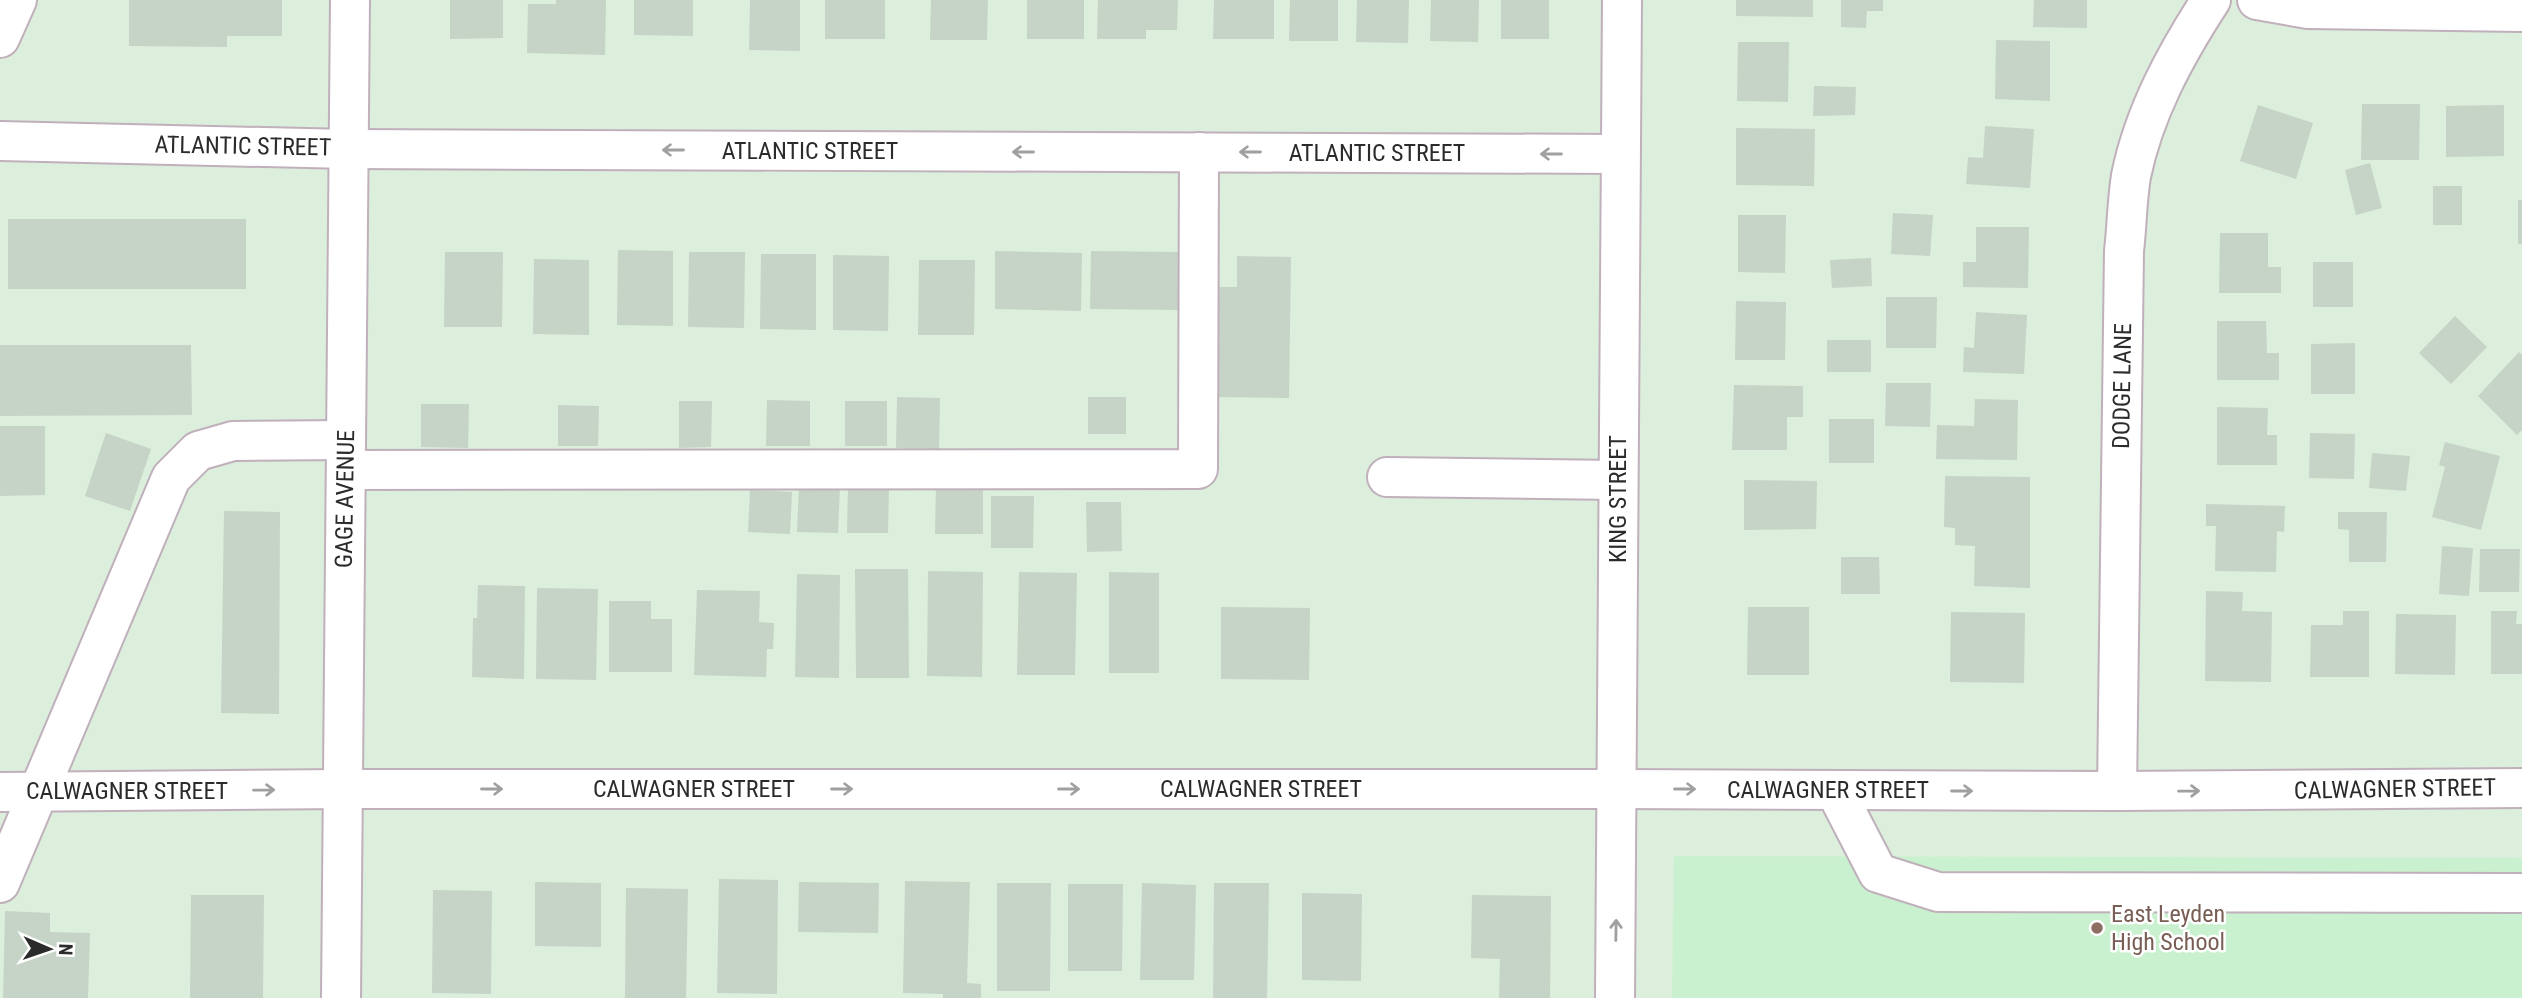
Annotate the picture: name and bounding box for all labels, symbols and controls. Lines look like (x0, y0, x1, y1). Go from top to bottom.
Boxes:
street label: ATLANTIC STREET (154, 130, 332, 162)
street label: ATLANTIC STREET (722, 137, 898, 165)
street label: ATLANTIC STREET (1289, 139, 1465, 167)
one-way arrow (662, 143, 685, 157)
one-way arrow (1012, 145, 1035, 158)
one-way arrow (1239, 146, 1262, 159)
one-way arrow (1540, 147, 1563, 161)
street label: DODGE LANE (2107, 323, 2137, 449)
street label: GAGE AVENUE (330, 430, 360, 568)
street label: KING STREET (1604, 435, 1632, 563)
street label: CALWAGNER STREET (2294, 773, 2496, 805)
street label: CALWAGNER STREET (593, 775, 795, 803)
street label: CALWAGNER STREET (1160, 775, 1362, 803)
street label: CALWAGNER STREET (1727, 776, 1929, 804)
street label: CALWAGNER STREET (26, 777, 228, 805)
one-way arrow (480, 782, 503, 796)
one-way arrow (830, 782, 853, 796)
one-way arrow (1057, 782, 1080, 796)
one-way arrow (1674, 782, 1697, 796)
one-way arrow (252, 783, 275, 796)
one-way arrow (1950, 784, 1973, 798)
one-way arrow (2178, 784, 2201, 798)
place label: East Leyden High School (2111, 900, 2225, 956)
north arrow (14, 914, 84, 984)
one-way arrow (1609, 919, 1623, 942)
marker: East Leyden High School (2089, 920, 2105, 936)
text: N (54, 943, 77, 956)

